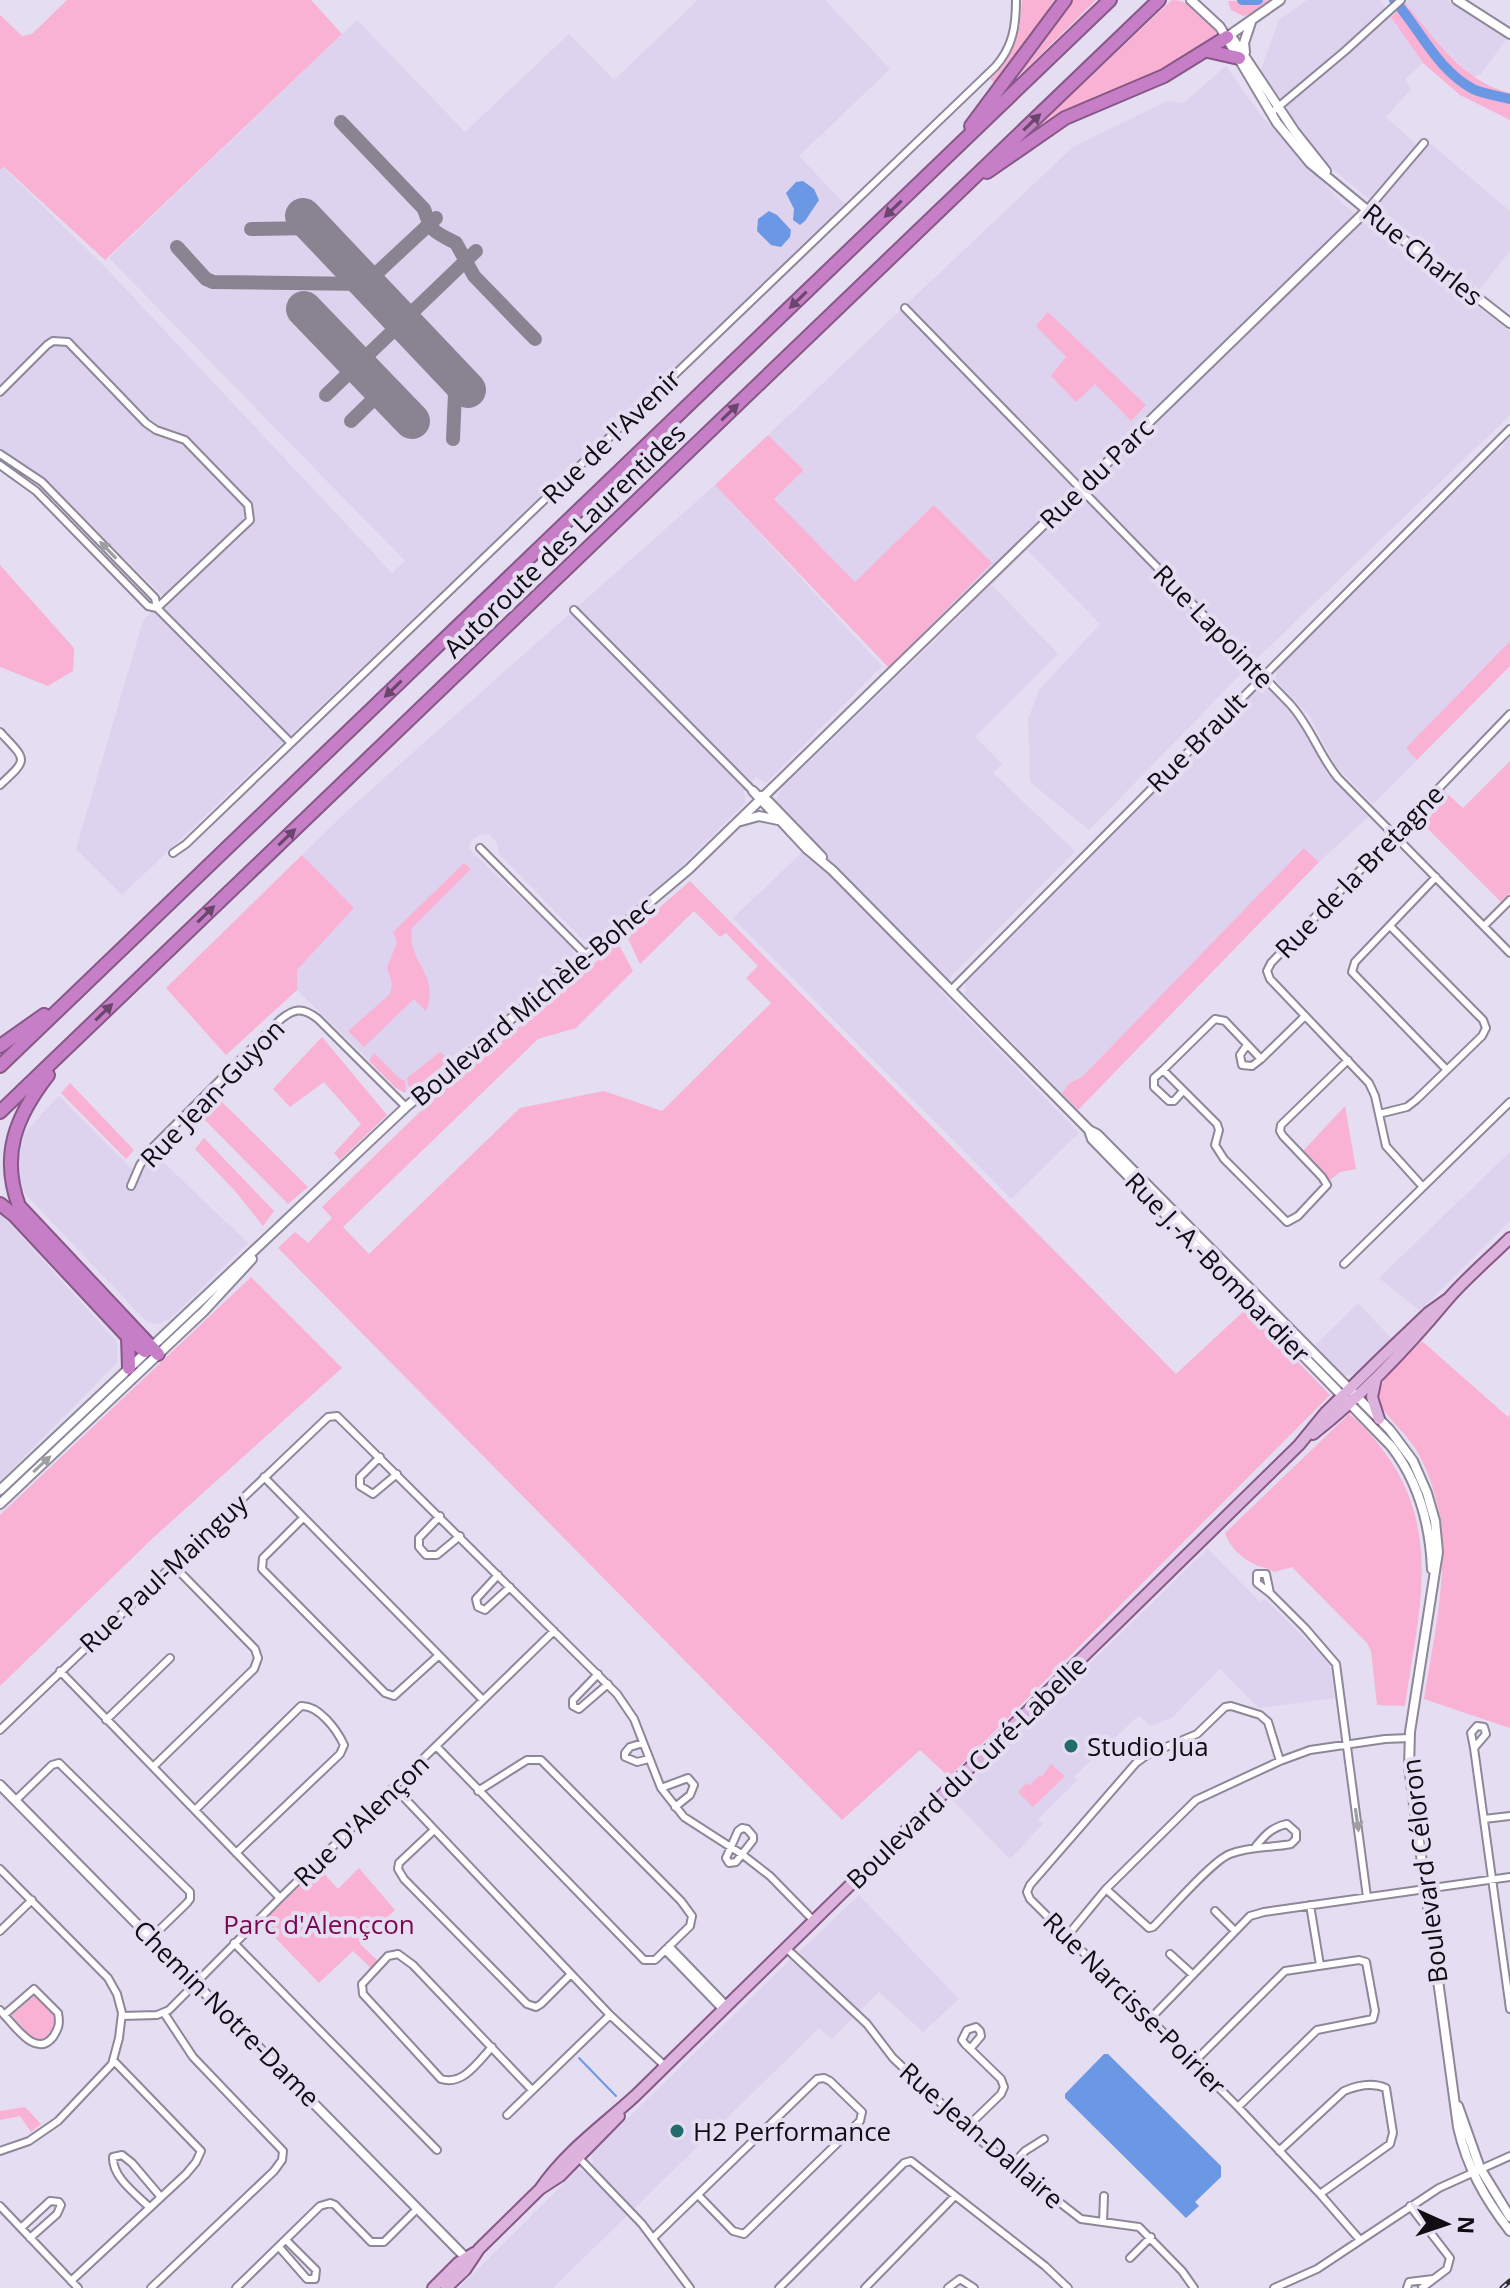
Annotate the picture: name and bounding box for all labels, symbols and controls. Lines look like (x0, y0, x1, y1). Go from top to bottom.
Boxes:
one-way arrow (1022, 113, 1041, 131)
street label: Rue Charles (1356, 195, 1490, 313)
one-way arrow (883, 200, 902, 218)
one-way arrow (789, 291, 808, 309)
street label: Rue de l'Avenir (534, 360, 689, 511)
one-way arrow (720, 403, 739, 421)
street label: Rue du Parc (1031, 410, 1161, 536)
street label: Autoroute des Laurentides (435, 415, 693, 665)
one-way arrow (99, 541, 118, 560)
street label: Rue Lapointe (1146, 556, 1282, 696)
one-way arrow (384, 680, 403, 698)
street label: Rue Brault (1138, 684, 1254, 800)
street label: Rue de la Bretagne (1267, 776, 1451, 966)
one-way arrow (277, 828, 296, 846)
street label: Boulevard Michèle-Bohec (402, 888, 662, 1114)
one-way arrow (196, 906, 215, 924)
one-way arrow (94, 1004, 113, 1022)
street label: Rue Jean-Guyon (132, 1011, 292, 1175)
street label: Rue J.-A.-Bombardier (1117, 1164, 1319, 1371)
one-way arrow (32, 1455, 51, 1474)
street label: Rue Paul-Mainguy (71, 1485, 256, 1660)
street label: Boulevard du Curé-Labelle (838, 1648, 1094, 1896)
place label: Studio Jua (1087, 1728, 1209, 1764)
marker: Studio Jua (1062, 1737, 1080, 1755)
street label: Rue D'Alençon (285, 1746, 437, 1894)
street label: Boulevard Céloron (1392, 1757, 1456, 1985)
one-way arrow (1351, 1808, 1364, 1833)
street label: Rue Narcisse-Poirier (1036, 1904, 1235, 2103)
park label: Parc d'Alençcon (223, 1906, 415, 1942)
street label: Chemin Notre-Dame (126, 1912, 328, 2114)
street label: Rue Jean-Dallaire (892, 2054, 1072, 2216)
place label: H2 Performance (693, 2113, 891, 2149)
marker: H2 Performance (668, 2122, 686, 2140)
north arrow (1406, 2184, 1486, 2264)
text: N (1452, 2215, 1482, 2235)

